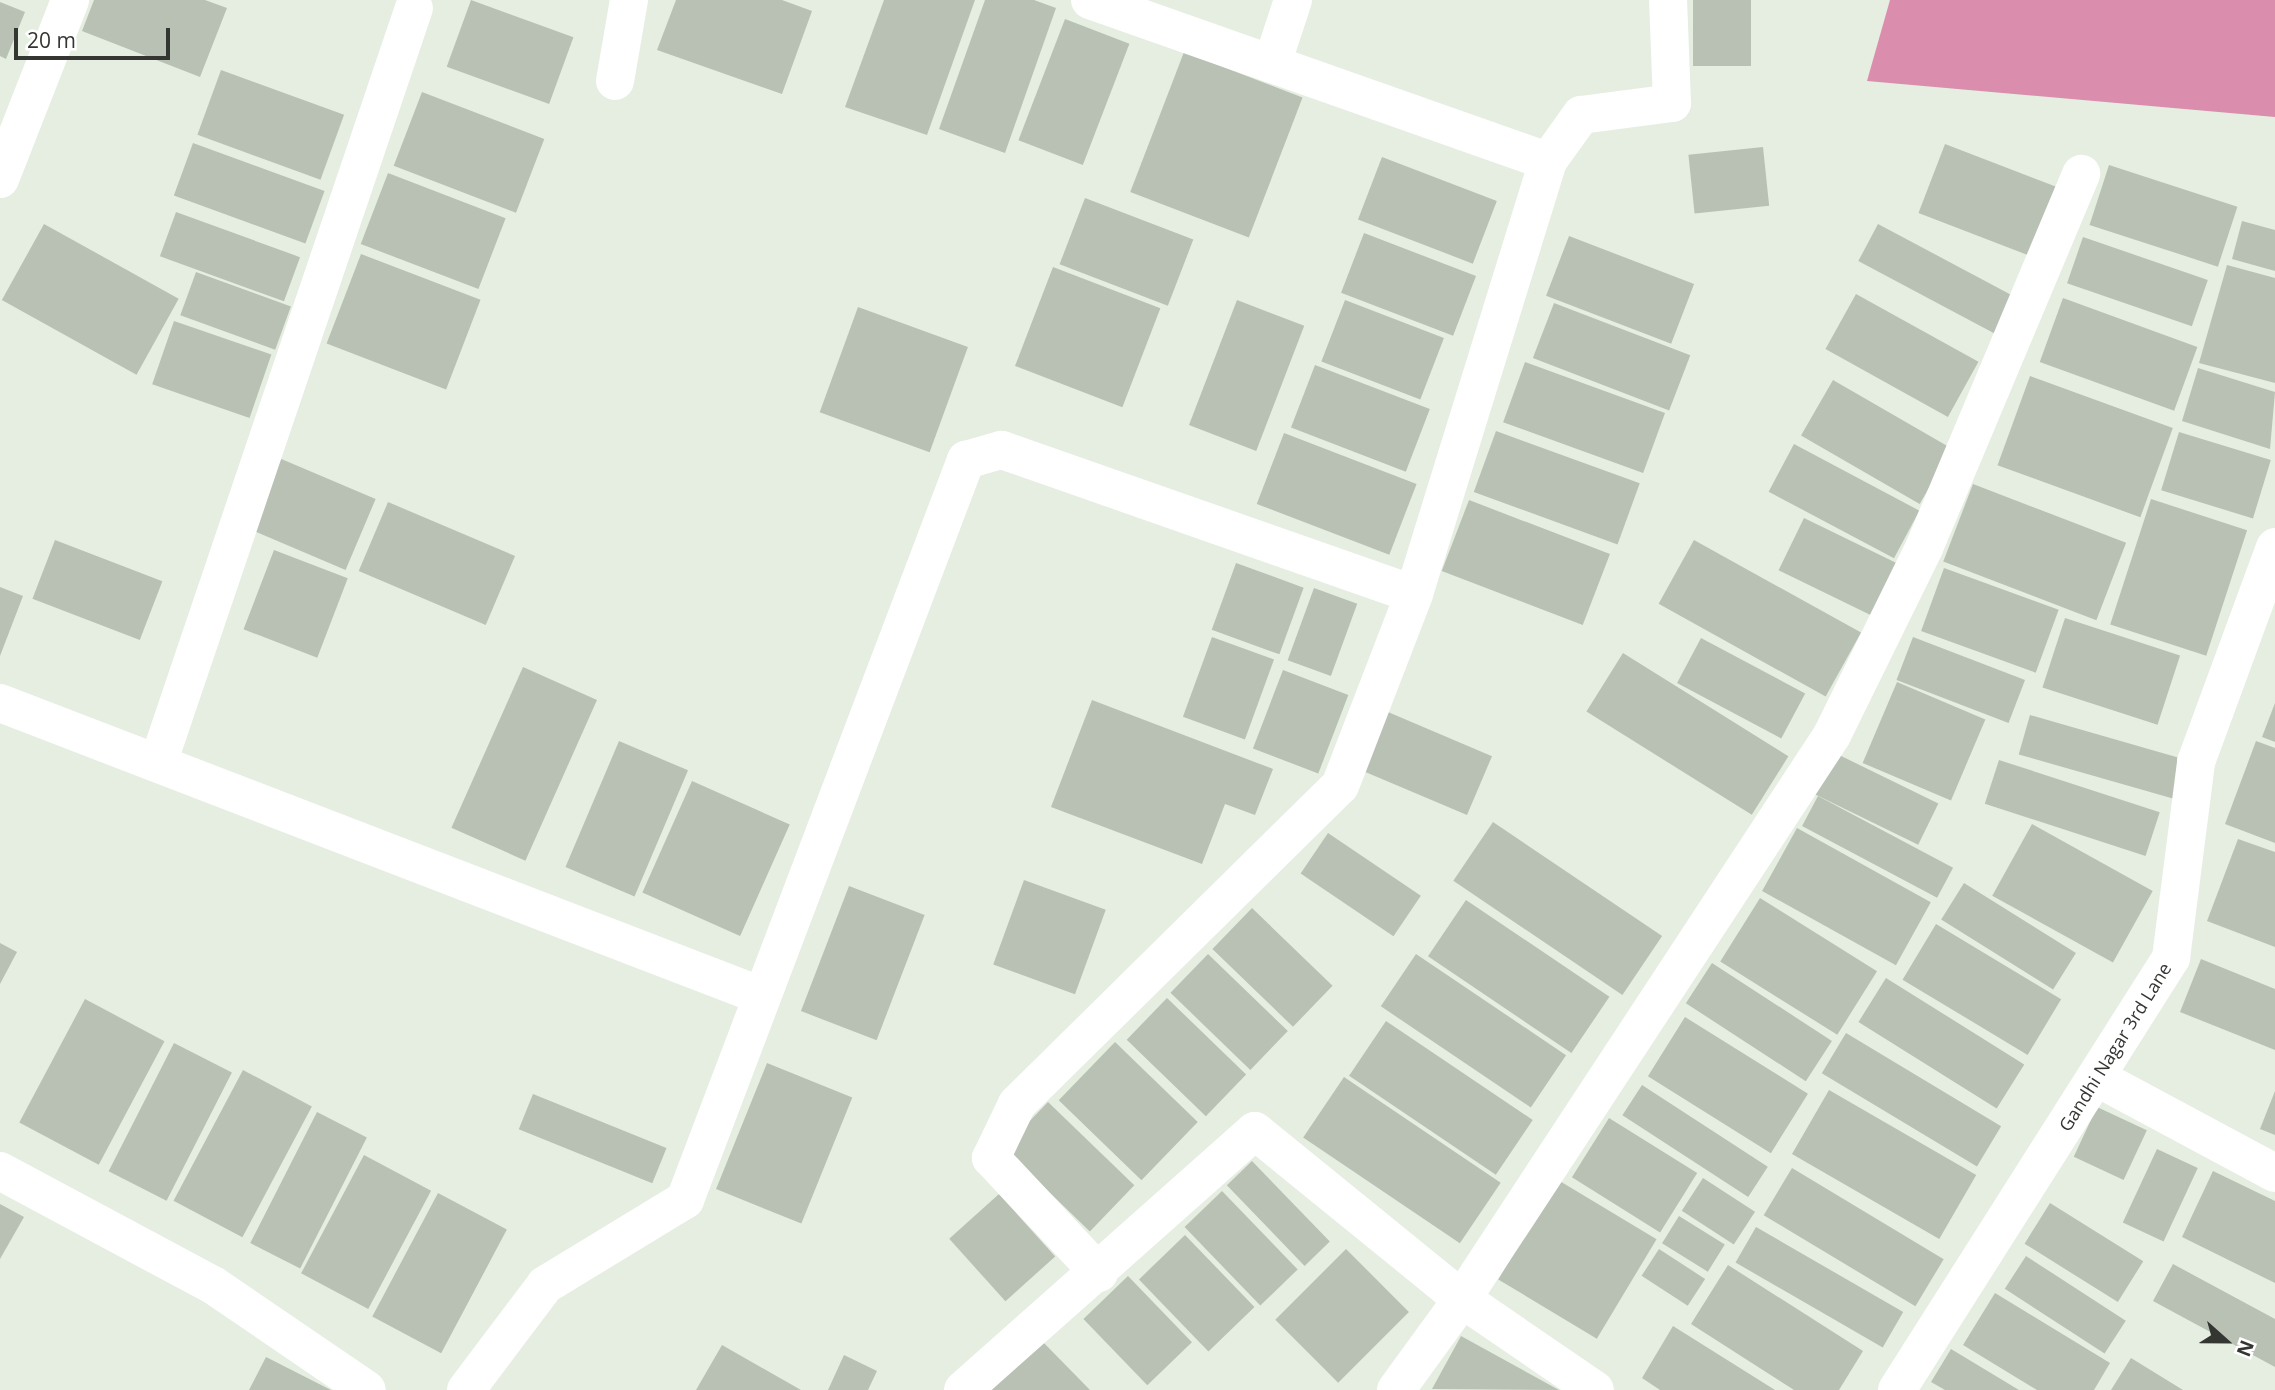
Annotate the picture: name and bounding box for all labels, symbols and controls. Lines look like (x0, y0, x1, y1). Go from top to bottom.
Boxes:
scale bar (18, 14, 173, 58)
text: 20 m (27, 26, 76, 54)
street label: Gandhi Nagar 3rd Lane (2054, 959, 2176, 1135)
north arrow (2191, 1306, 2261, 1376)
text: N (2231, 1337, 2261, 1360)

